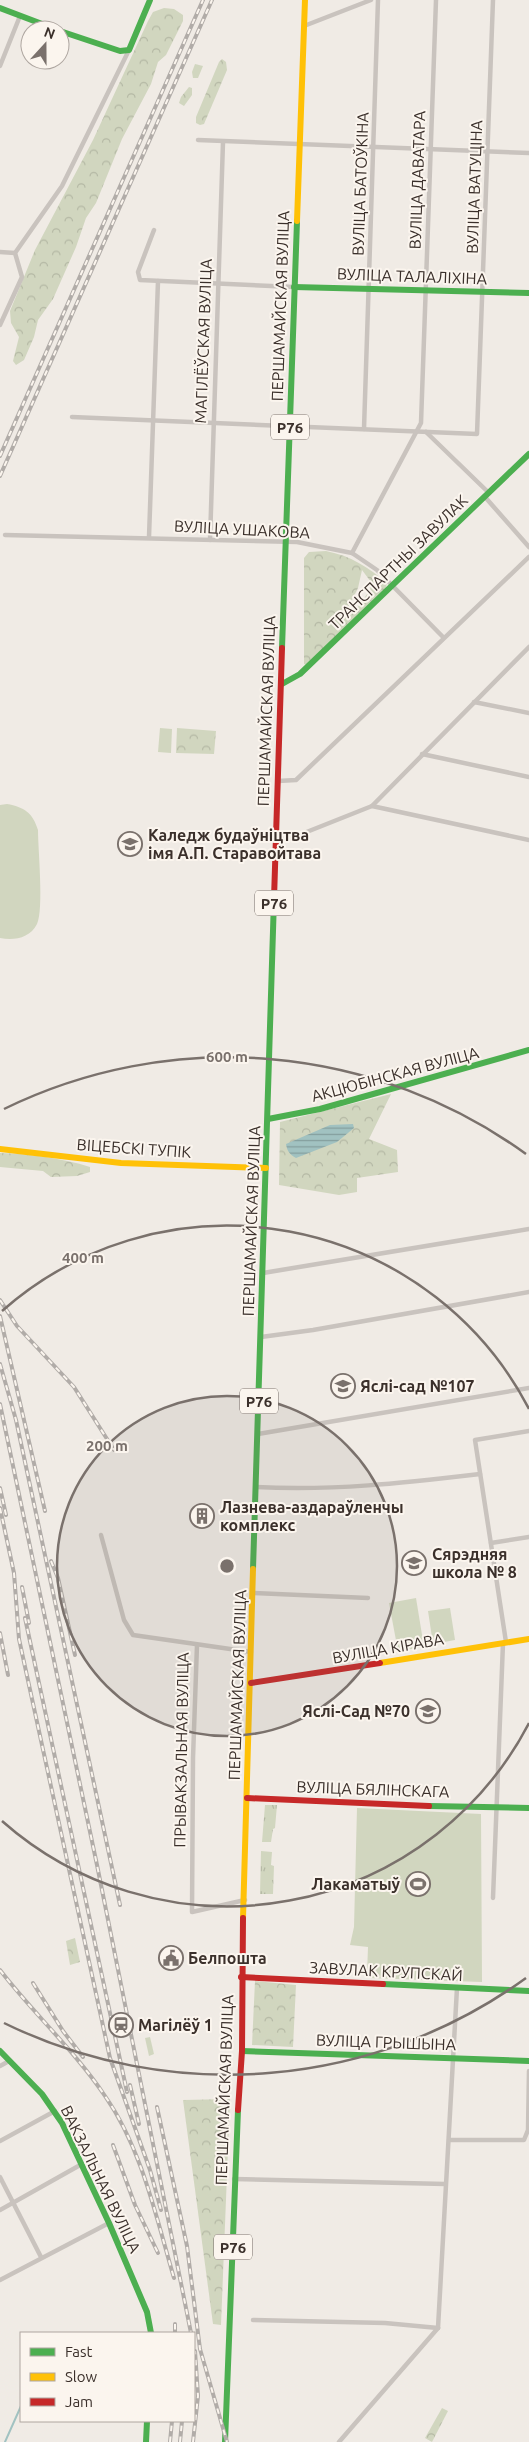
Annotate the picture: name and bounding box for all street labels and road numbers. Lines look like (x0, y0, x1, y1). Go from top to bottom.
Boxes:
street label: ВУЛІЦА ДАВАТАРА (406, 110, 428, 250)
street label: ВУЛІЦА БАТОЎКІНА (347, 111, 372, 256)
street label: ВУЛІЦА ВАТУЦІНА (463, 119, 485, 254)
street label: ПЕРШАМАЙСКАЯ ВУЛІЦА (267, 210, 292, 402)
street label: МАГІЛЁЎСКАЯ ВУЛІЦА (190, 258, 215, 424)
street label: ВУЛІЦА ТАЛАЛІХІНА (337, 264, 488, 288)
road number: Р76 (271, 414, 309, 440)
street label: ТРАНСПАРТНЫ ЗАВУЛАК (325, 491, 471, 633)
street label: ВУЛІЦА УШАКОВА (173, 516, 311, 542)
street label: ПЕРШАМАЙСКАЯ ВУЛІЦА (253, 615, 278, 807)
road number: Р76 (255, 890, 293, 916)
street label: АКЦЮБІНСКАЯ ВУЛІЦА (309, 1043, 481, 1105)
street label: ПЕРШАМАЙСКАЯ ВУЛІЦА (238, 1125, 263, 1317)
street label: ВІЦЕБСКІ ТУПІК (76, 1135, 192, 1161)
road number: Р76 (240, 1388, 278, 1414)
street label: ПЕРШАМАЙСКАЯ ВУЛІЦА (224, 1589, 249, 1781)
street label: ВУЛІЦА КІРАВА (331, 1629, 446, 1667)
street label: ПРЫВАКЗАЛЬНАЯ ВУЛІЦА (170, 1651, 192, 1848)
street label: ВУЛІЦА БЯЛІНСКАГА (296, 1777, 450, 1801)
street label: ЗАВУЛАК КРУПСКАЙ (309, 1957, 463, 1984)
street label: ПЕРШАМАЙСКАЯ ВУЛІЦА (211, 1994, 236, 2186)
street label: ВУЛІЦА ГРЫШЫНА (316, 2031, 457, 2053)
street label: ВАКЗАЛЬНАЯ ВУЛІЦА (57, 2102, 145, 2256)
road number: Р76 (214, 2234, 252, 2260)

